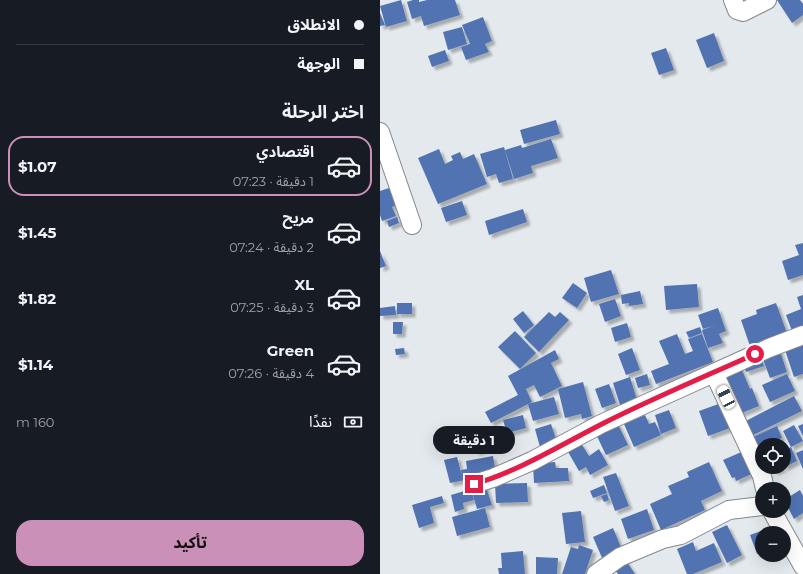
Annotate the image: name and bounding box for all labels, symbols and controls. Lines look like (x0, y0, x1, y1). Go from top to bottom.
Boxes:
text: الانطلاق (288, 15, 340, 34)
text: الوجهة (297, 54, 340, 73)
text: اختر الرحلة (282, 101, 364, 123)
text: اقتصادي (256, 142, 314, 161)
icon: car (326, 148, 362, 184)
text: $1.07 (18, 157, 56, 176)
text: 1 دقيقة · 07:23 (233, 173, 314, 189)
text: مريح (282, 208, 314, 227)
icon: car (326, 214, 362, 250)
text: $1.45 (18, 223, 57, 242)
text: 2 دقيقة · 07:24 (229, 239, 314, 255)
text: XL (295, 275, 314, 294)
icon: car (326, 280, 362, 316)
text: $1.82 (18, 289, 56, 308)
text: 3 دقيقة · 07:25 (230, 299, 314, 315)
text: Green (267, 341, 314, 360)
route start (746, 345, 764, 363)
icon: car (326, 346, 362, 382)
text: $1.14 (18, 355, 53, 374)
text: 4 دقيقة · 07:26 (228, 365, 314, 381)
car (715, 384, 737, 410)
icon: cash (342, 411, 364, 433)
text: نقدًا (309, 412, 332, 431)
text: 160 m (16, 414, 54, 430)
callout: 1 دقيقة (433, 426, 515, 454)
text: 1 دقيقة (453, 432, 495, 448)
map controls (755, 438, 791, 562)
button: locate (755, 438, 791, 474)
route end (465, 475, 483, 493)
button: + (755, 482, 791, 518)
button: تأكيد (16, 520, 364, 566)
button: − (755, 526, 791, 562)

